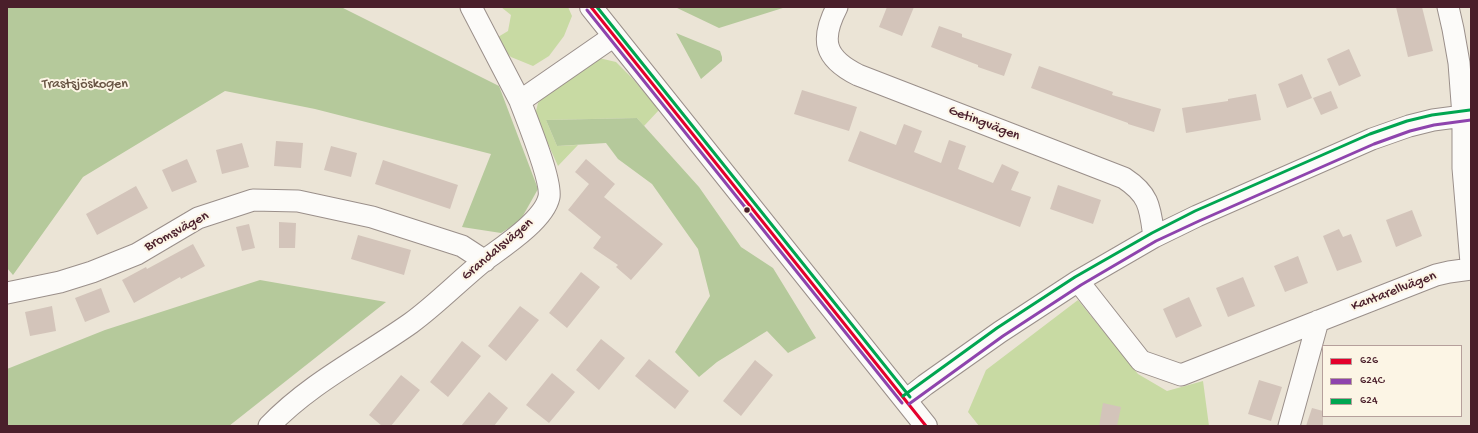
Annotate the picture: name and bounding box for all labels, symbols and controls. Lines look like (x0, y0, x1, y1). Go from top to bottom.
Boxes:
park label: Trastsjöskogen (42, 77, 128, 93)
street label: Getingvägen (946, 103, 1022, 145)
unlabelled marker (742, 205, 752, 215)
street label: Bromsvägen (142, 208, 212, 256)
street label: Grandalsvägen (459, 215, 537, 285)
street label: Kantarellvägen (1349, 268, 1439, 316)
legend (1322, 345, 1462, 417)
text: 626 (1360, 354, 1378, 368)
text: 624C (1360, 374, 1384, 388)
text: 624 (1360, 394, 1378, 408)

